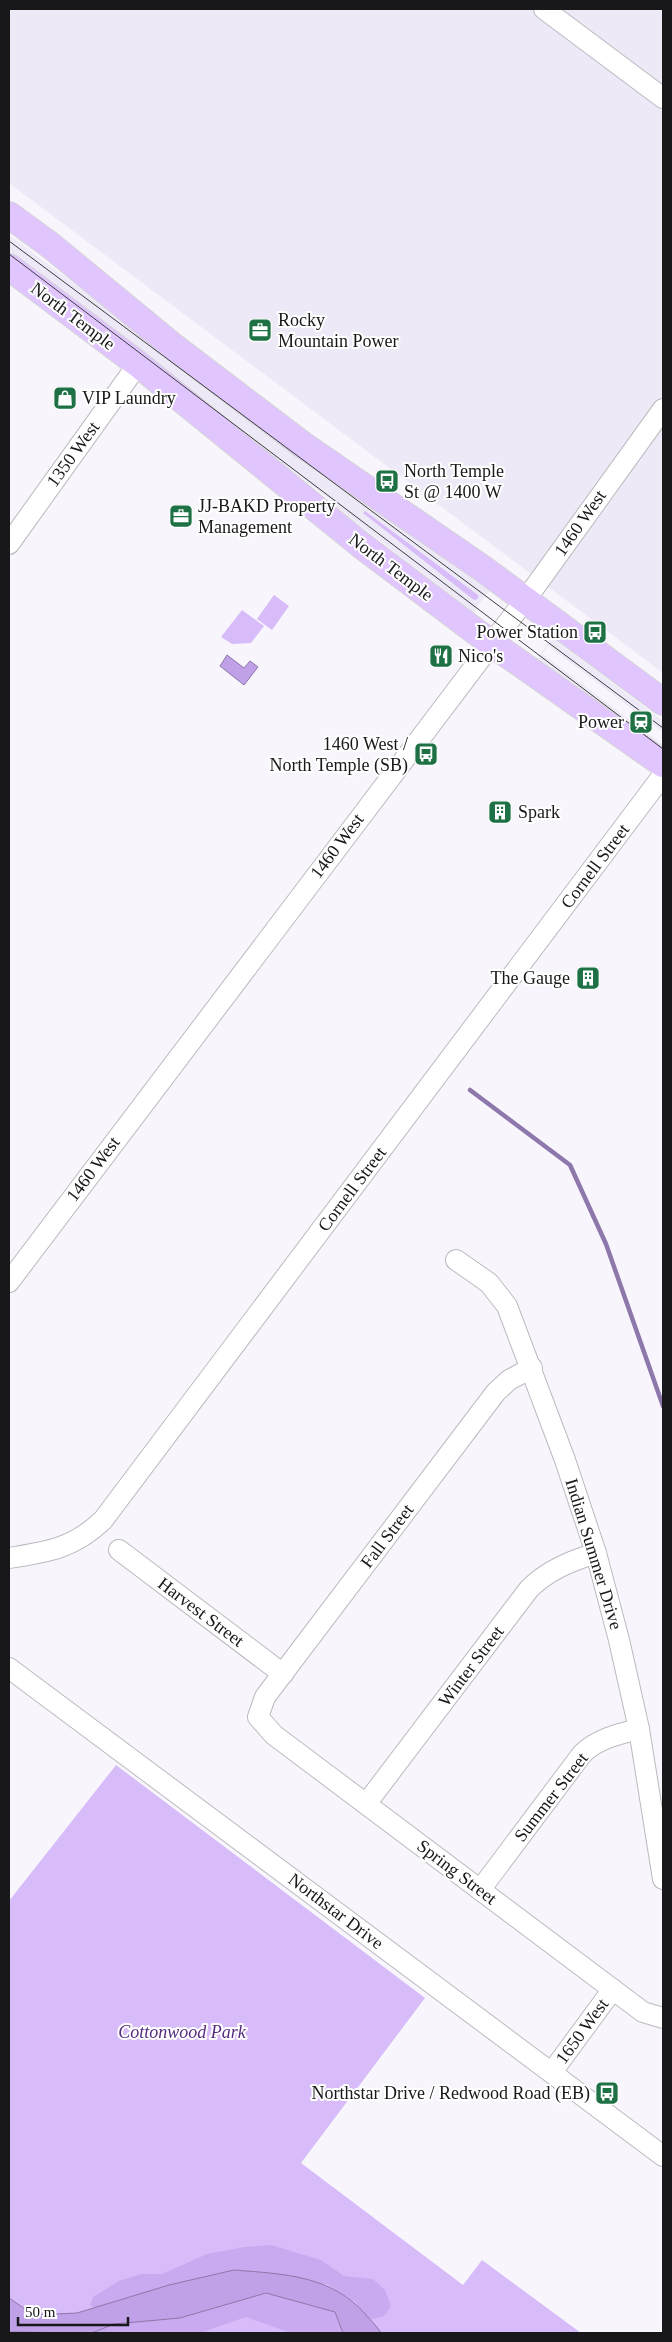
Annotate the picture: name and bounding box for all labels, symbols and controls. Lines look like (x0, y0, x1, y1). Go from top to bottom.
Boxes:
street label: North Temple (27, 278, 119, 354)
place label: Rocky Mountain Power (278, 310, 399, 351)
office icon: Rocky Mountain Power (247, 317, 273, 343)
shop icon: VIP Laundry (52, 385, 78, 411)
place label: VIP Laundry (82, 388, 176, 408)
street label: 1350 West (43, 417, 103, 491)
place label: North Temple St @ 1400 W (404, 461, 504, 502)
bus stop icon: North Temple St @ 1400 W (374, 468, 400, 494)
street label: 1460 West (550, 486, 610, 560)
place label: JJ-BAKD Property Management (198, 496, 336, 537)
office icon: JJ-BAKD Property Management (168, 503, 194, 529)
street label: North Temple (345, 529, 437, 605)
bus stop icon: Power Station (582, 619, 608, 645)
place label: Power Station (477, 622, 578, 642)
restaurant icon: Nico's (428, 643, 454, 669)
place label: Nico's (458, 646, 503, 666)
station icon: Power (628, 709, 654, 735)
place label: Power (578, 712, 624, 732)
place label: 1460 West / North Temple (SB) (270, 734, 408, 776)
bus stop icon: 1460 West / North Temple (SB) (413, 741, 439, 767)
building icon: Spark (487, 799, 513, 825)
place label: Spark (518, 802, 560, 822)
street label: 1460 West (306, 810, 368, 882)
street label: Cornell Street (557, 820, 633, 912)
building icon: The Gauge (575, 965, 601, 991)
place label: The Gauge (491, 968, 570, 988)
street label: 1460 West (62, 1133, 124, 1205)
street label: Cornell Street (314, 1143, 390, 1235)
street label: Indian Summer Drive (561, 1476, 627, 1632)
street label: Fall Street (357, 1500, 417, 1572)
street label: Harvest Street (154, 1573, 248, 1651)
street label: Winter Street (434, 1622, 508, 1710)
street label: Summer Street (510, 1748, 592, 1846)
street label: Spring Street (413, 1836, 501, 1908)
street label: Northstar Drive (285, 1869, 387, 1953)
street label: 1650 West (552, 1994, 612, 2068)
park label: Cottonwood Park (118, 2022, 247, 2042)
bus stop icon: Northstar Drive / Redwood Road (EB) (594, 2080, 620, 2106)
place label: Northstar Drive / Redwood Road (EB) (312, 2083, 590, 2104)
scale bar (18, 2294, 128, 2326)
text: 50 m (25, 2304, 56, 2320)

